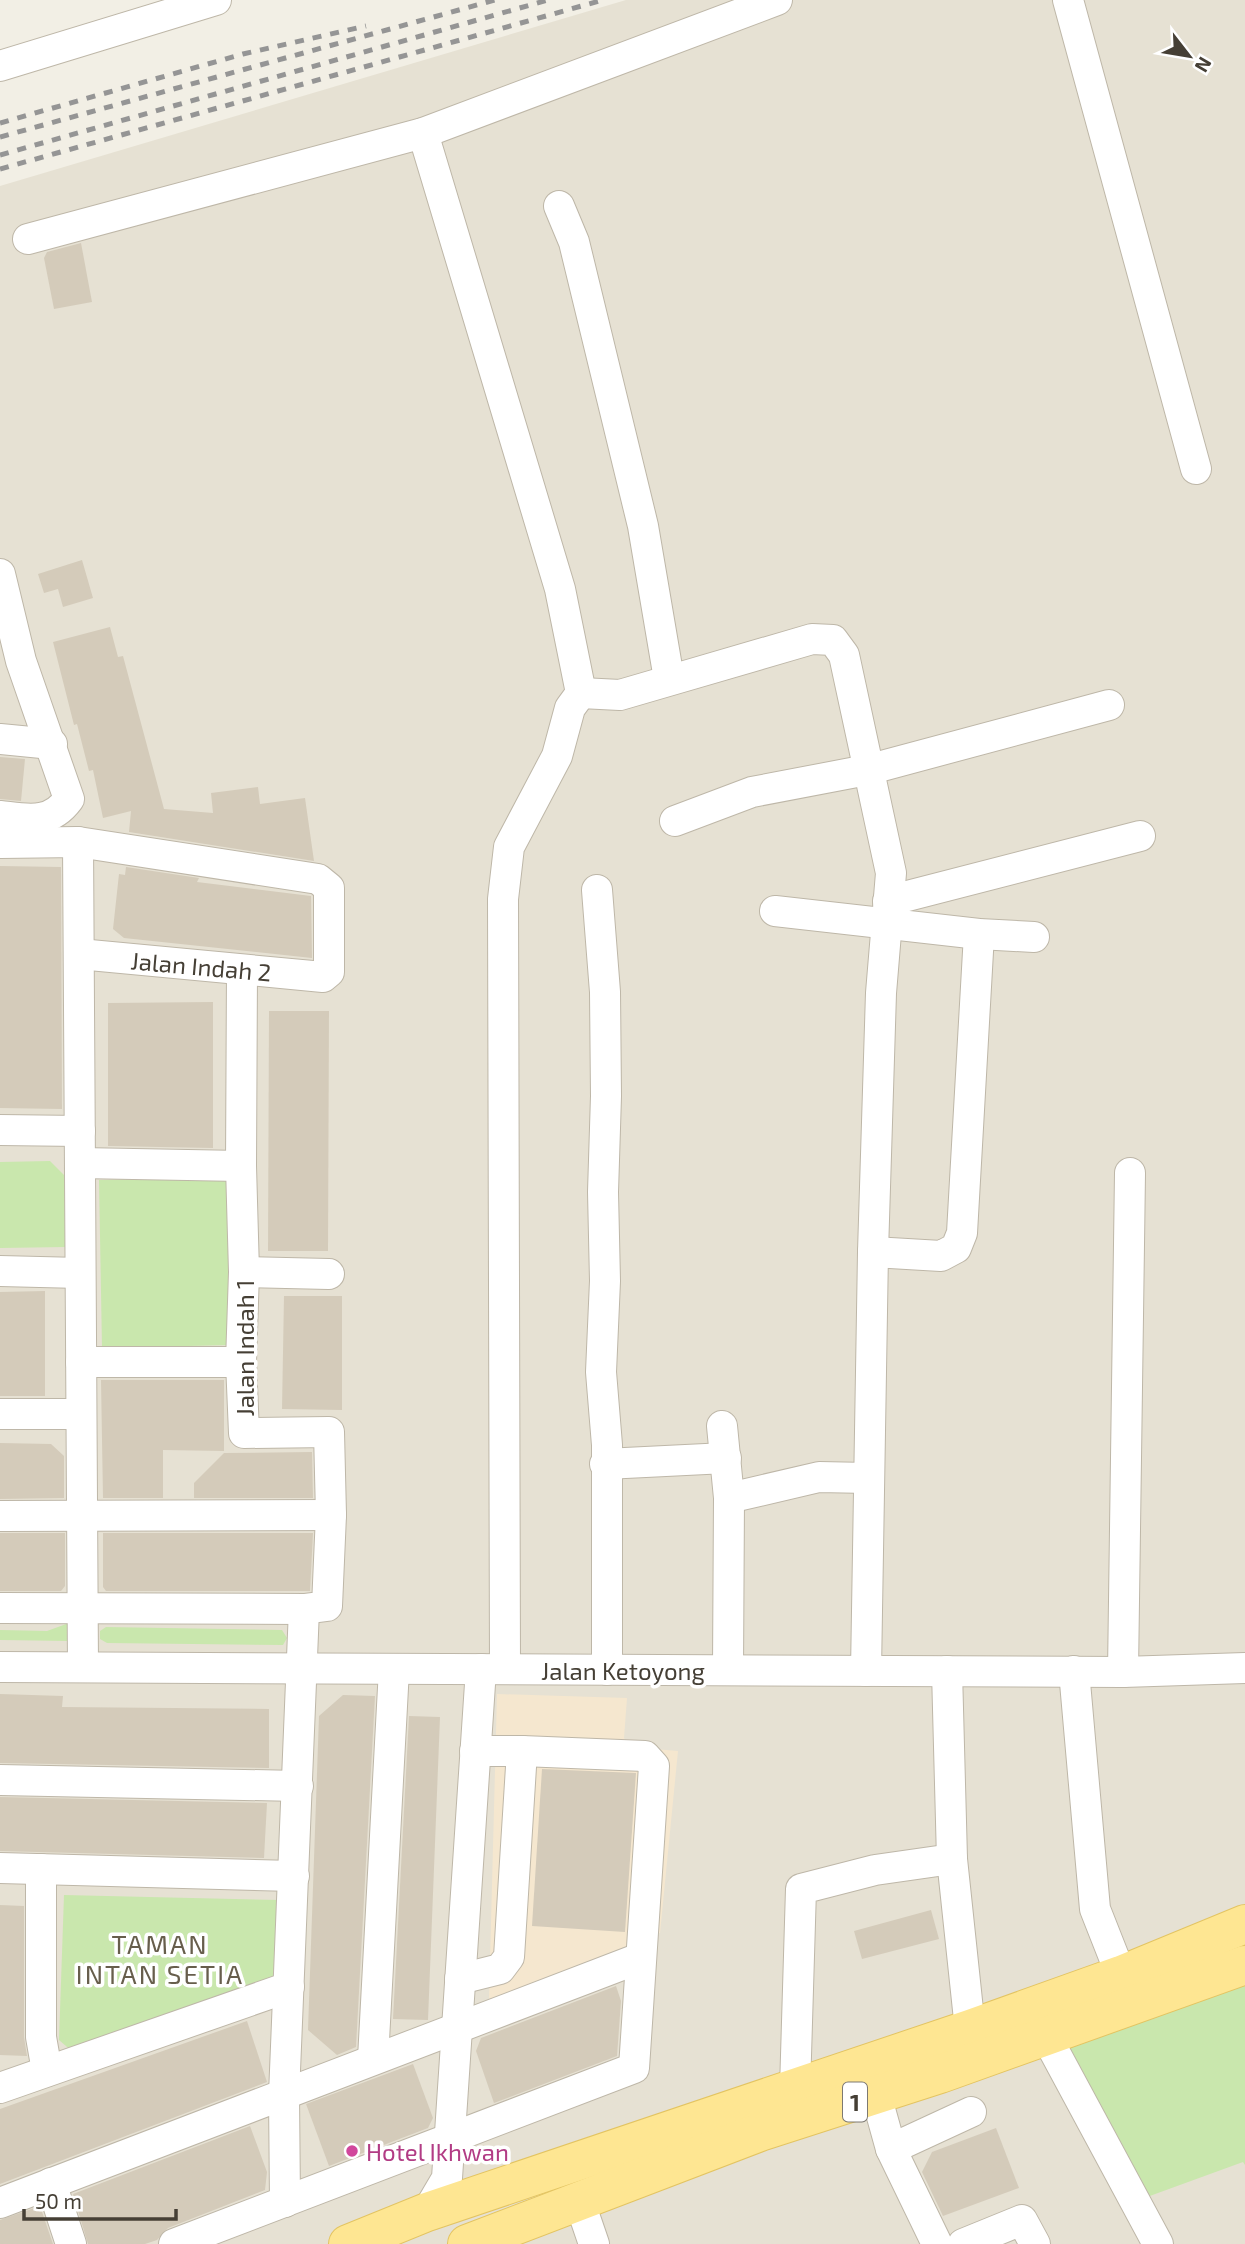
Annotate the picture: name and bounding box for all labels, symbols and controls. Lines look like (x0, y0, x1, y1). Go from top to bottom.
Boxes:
north arrow (1154, 21, 1224, 91)
text: N (1191, 53, 1217, 77)
street label: Jalan Indah 2 (130, 945, 272, 987)
street label: Jalan Indah 1 (230, 1280, 259, 1416)
street label: Jalan Ketoyong (541, 1656, 705, 1685)
district label: TAMAN INTAN SETIA (76, 1928, 244, 1989)
road number: 1 (843, 2082, 867, 2122)
place label: Hotel Ikhwan (366, 2137, 509, 2166)
marker: Hotel Ikhwan (344, 2143, 360, 2159)
scale bar (24, 2178, 177, 2222)
text: 50 m (35, 2188, 82, 2213)

